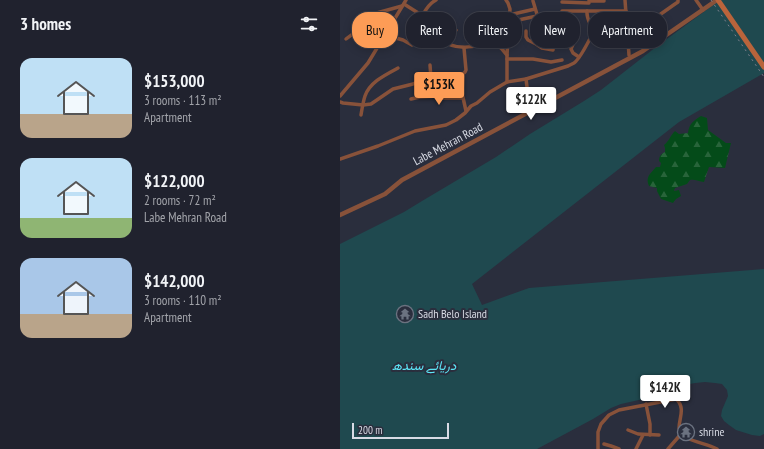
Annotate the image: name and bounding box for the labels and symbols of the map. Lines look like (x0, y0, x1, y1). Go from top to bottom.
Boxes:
pin: $153K (411, 72, 467, 106)
pin: $122K (503, 87, 559, 121)
street label: Labe Mehran Road (410, 119, 485, 168)
temple icon: Sadh Belo Island (395, 304, 415, 324)
place label: Sadh Belo Island (418, 306, 487, 321)
water label: دریائے سندھ (392, 357, 457, 374)
pin: $142K (637, 375, 693, 409)
scale bar (352, 421, 449, 440)
temple icon: shrine (676, 422, 696, 442)
place label: shrine (699, 424, 724, 439)

